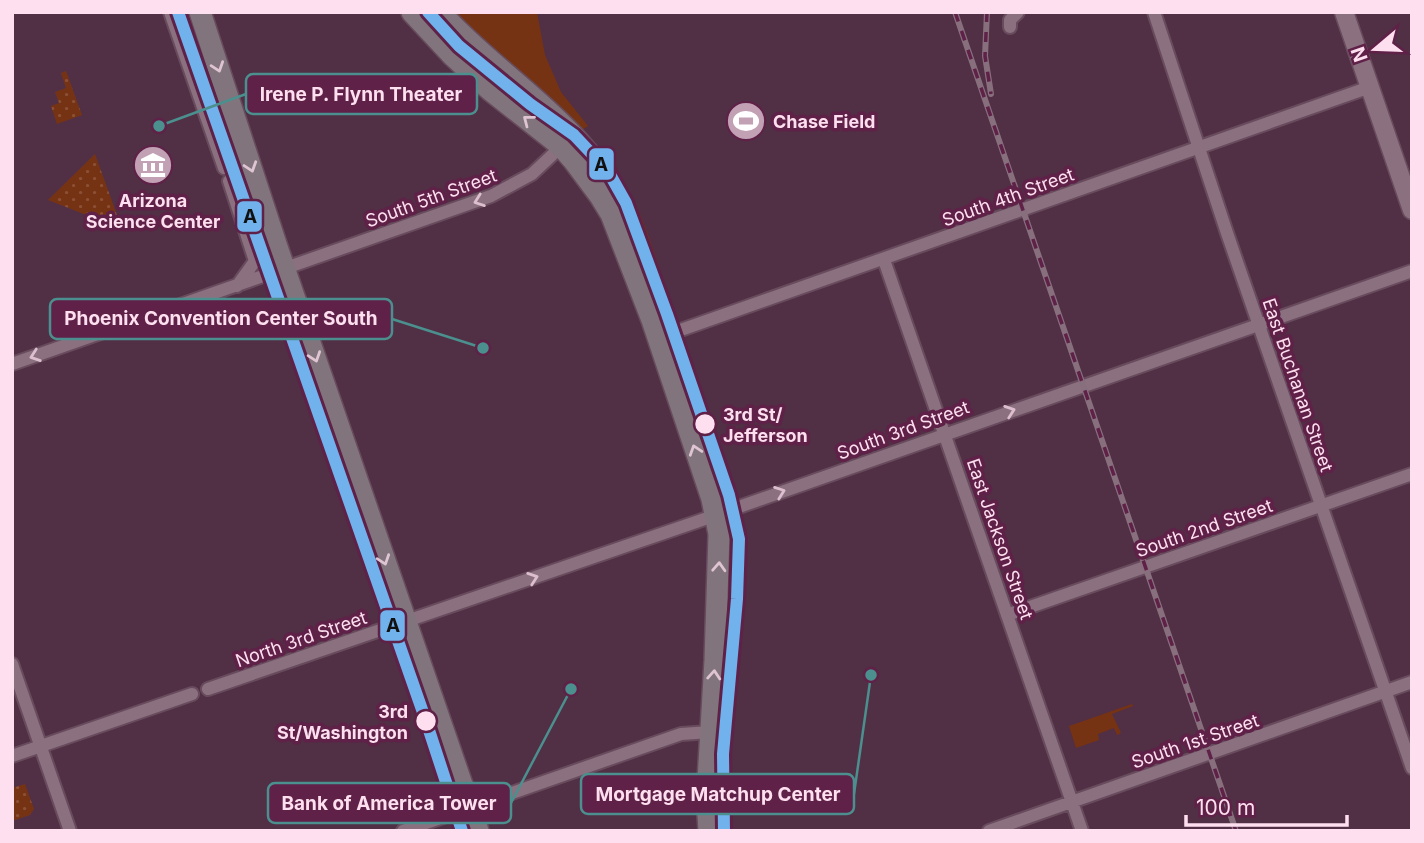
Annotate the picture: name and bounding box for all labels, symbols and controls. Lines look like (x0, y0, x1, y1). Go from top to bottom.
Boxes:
north arrow (1340, 14, 1410, 84)
text: N (1346, 44, 1373, 65)
one-way arrow (210, 60, 224, 72)
callout: Irene P. Flynn Theater (246, 74, 477, 114)
text: Irene P. Flynn Theater (260, 83, 462, 106)
sports icon: Chase Field (725, 100, 767, 142)
place label: Chase Field (773, 111, 875, 132)
one-way arrow (524, 116, 536, 129)
museum icon: Arizona Science Center (132, 144, 174, 186)
line badge: A (588, 147, 615, 181)
text: A (594, 153, 608, 176)
one-way arrow (243, 161, 257, 173)
street label: South 4th Street (939, 163, 1077, 231)
street label: South 5th Street (363, 165, 499, 231)
place label: Arizona Science Center (86, 190, 220, 232)
one-way arrow (473, 193, 486, 207)
line badge: A (236, 200, 263, 233)
text: A (243, 205, 257, 228)
street label: East Buchanan Street (1258, 296, 1338, 475)
callout: Phoenix Convention Center South (50, 299, 392, 339)
text: Phoenix Convention Center South (64, 307, 378, 330)
one-way arrow (30, 348, 42, 362)
one-way arrow (307, 351, 321, 363)
street label: South 3rd Street (834, 396, 972, 464)
place label: 3rd St/ Jefferson (723, 404, 808, 446)
one-way arrow (1003, 405, 1015, 419)
marker: 3rd St/ Jefferson (693, 412, 717, 436)
one-way arrow (689, 444, 703, 456)
street label: East Jackson Street (963, 456, 1037, 622)
one-way arrow (773, 486, 785, 500)
street label: South 2nd Street (1133, 495, 1275, 561)
one-way arrow (376, 553, 390, 566)
one-way arrow (711, 561, 726, 572)
one-way arrow (526, 572, 539, 586)
street label: North 3rd Street (233, 607, 370, 671)
line badge: A (379, 609, 406, 642)
text: A (386, 614, 400, 637)
one-way arrow (706, 670, 721, 681)
place label: 3rd St/Washington (277, 701, 408, 743)
marker: 3rd St/Washington (414, 709, 438, 733)
street label: South 1st Street (1129, 709, 1261, 773)
callout: Mortgage Matchup Center (581, 774, 854, 814)
callout: Bank of America Tower (268, 783, 511, 823)
text: Mortgage Matchup Center (596, 783, 841, 806)
scale bar (1186, 784, 1347, 828)
text: Bank of America Tower (282, 792, 497, 815)
text: 100 m (1196, 795, 1255, 820)

